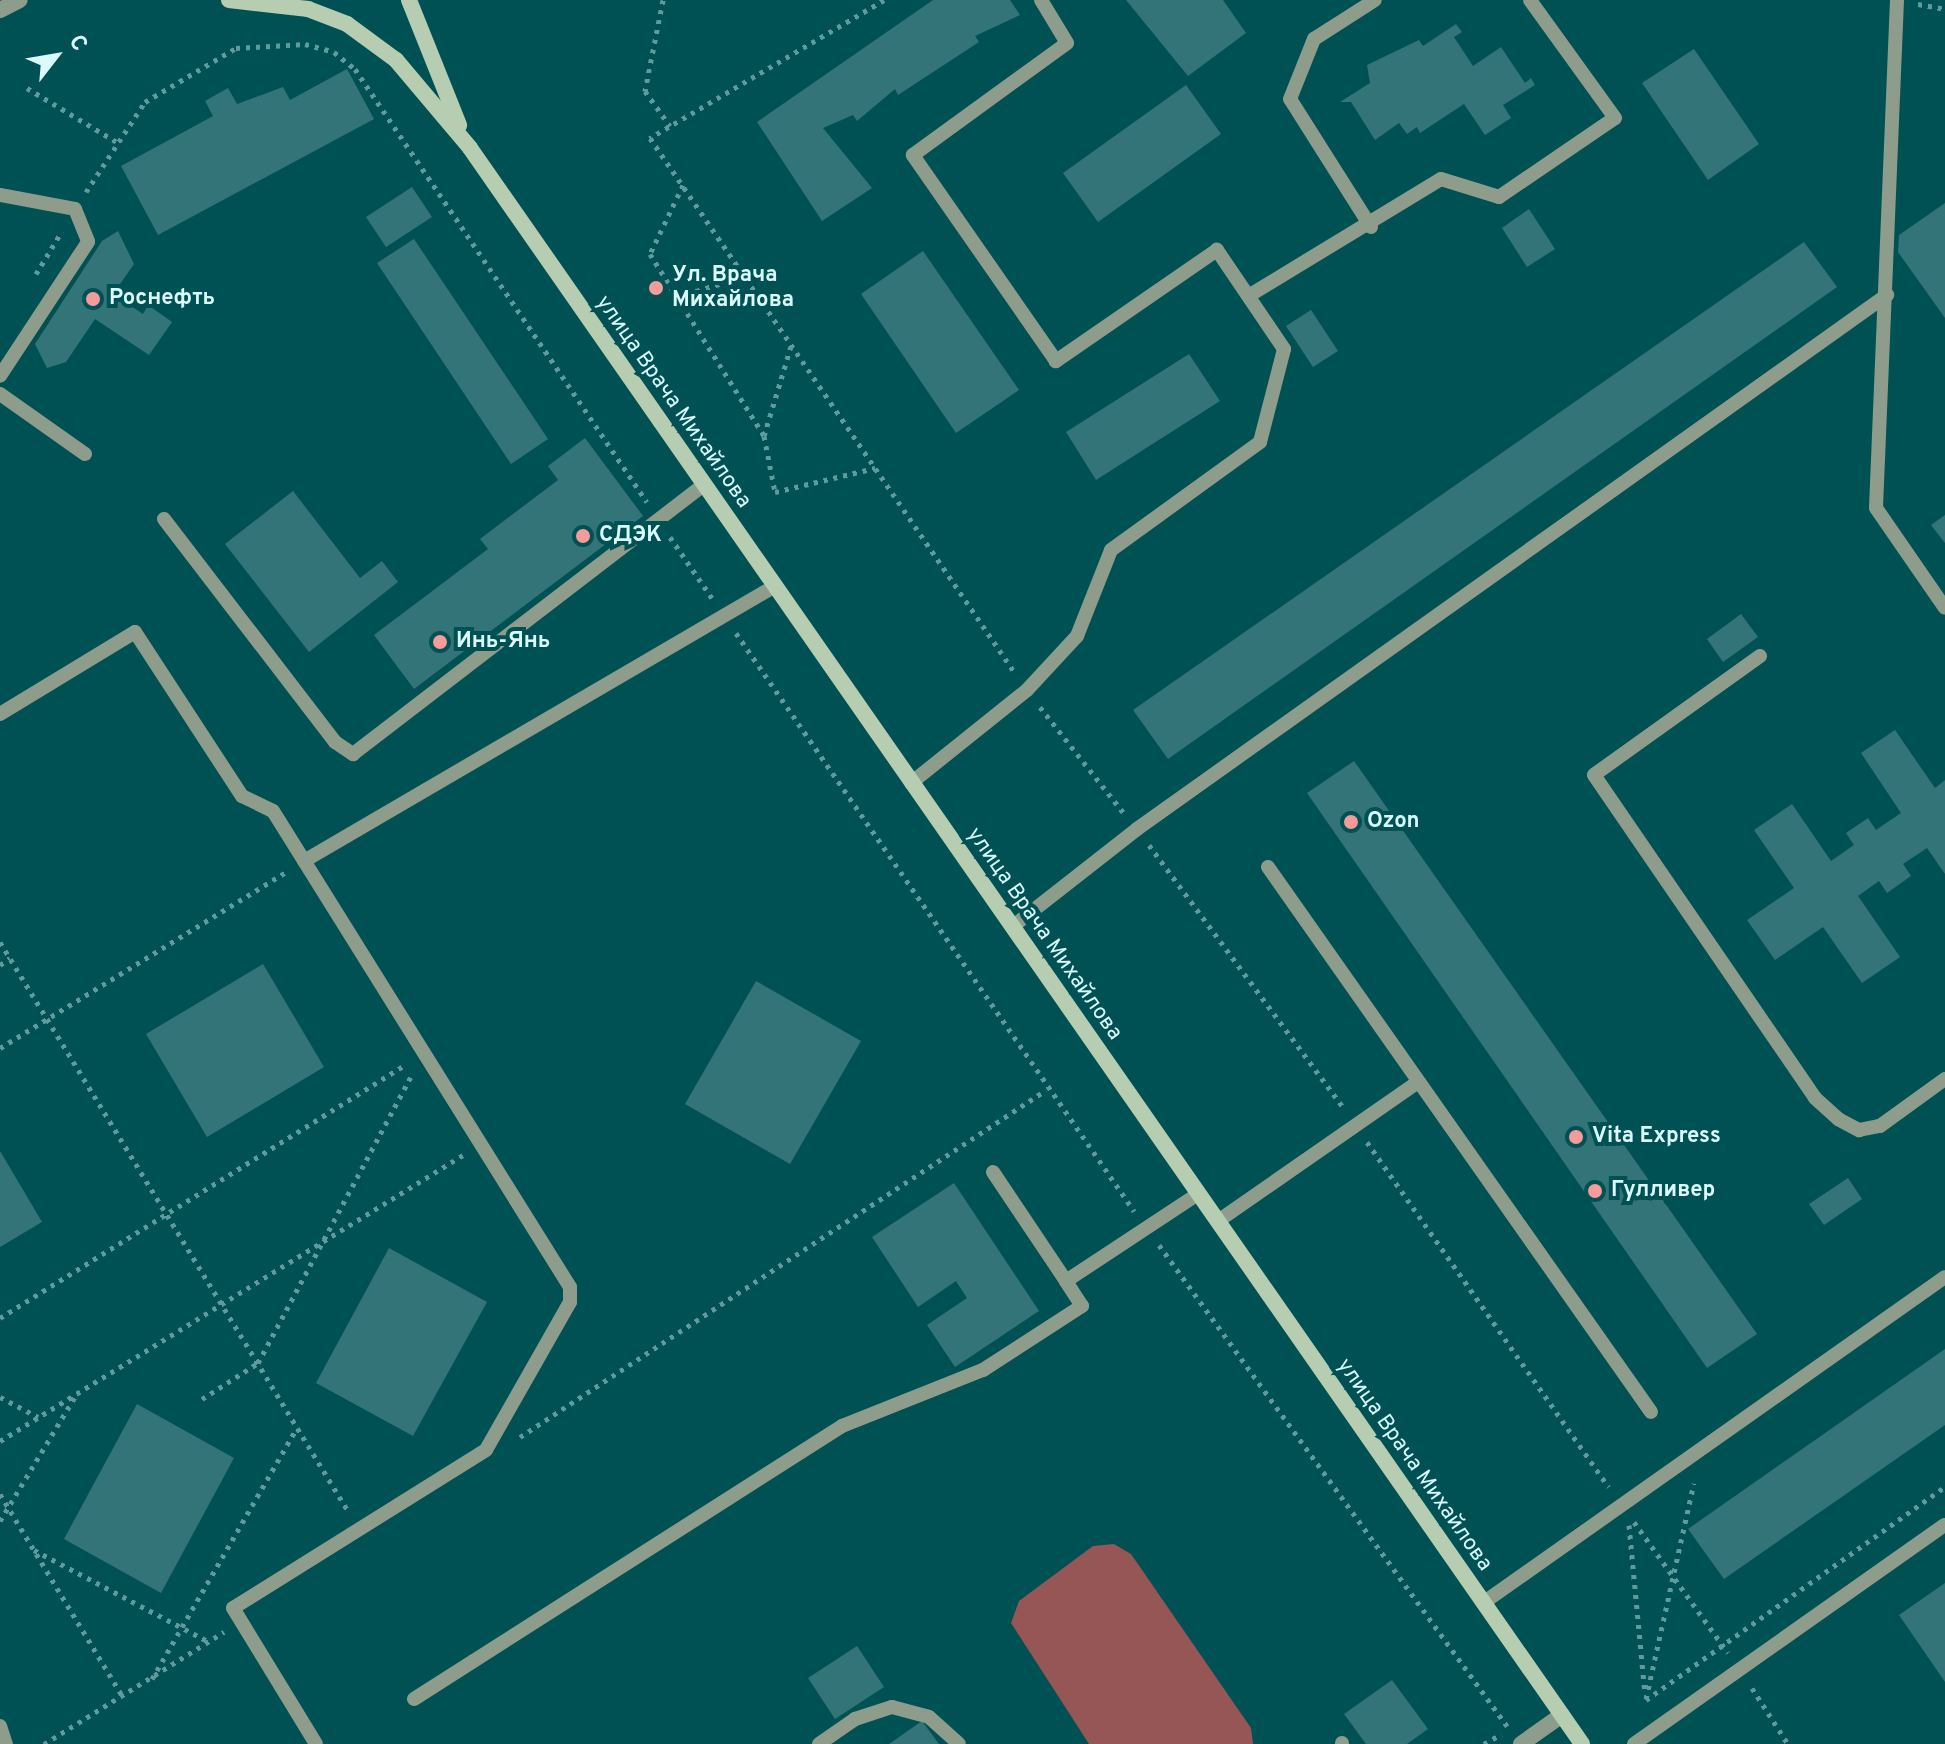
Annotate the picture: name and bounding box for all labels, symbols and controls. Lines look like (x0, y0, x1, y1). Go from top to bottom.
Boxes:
north arrow (16, 16, 96, 96)
text: С (62, 30, 92, 56)
place label: Ул. Врача Михайлова (672, 262, 794, 314)
marker: Ул. Врача Михайлова (647, 279, 665, 297)
place label: Роснефть (109, 286, 215, 312)
marker: Роснефть (84, 290, 102, 308)
street label: улица Врача Михайлова (590, 291, 756, 513)
place label: СДЭК (599, 523, 662, 549)
marker: СДЭК (574, 527, 592, 545)
place label: Инь-Янь (456, 629, 550, 655)
marker: Инь-Янь (431, 633, 449, 651)
place label: Ozon (1367, 809, 1420, 835)
marker: Ozon (1342, 813, 1360, 831)
street label: улица Врача Михайлова (961, 823, 1127, 1045)
place label: Vita Express (1592, 1124, 1721, 1150)
marker: Vita Express (1567, 1128, 1585, 1146)
place label: Гулливер (1611, 1178, 1715, 1204)
marker: Гулливер (1586, 1182, 1604, 1200)
street label: улица Врача Михайлова (1331, 1354, 1497, 1576)

